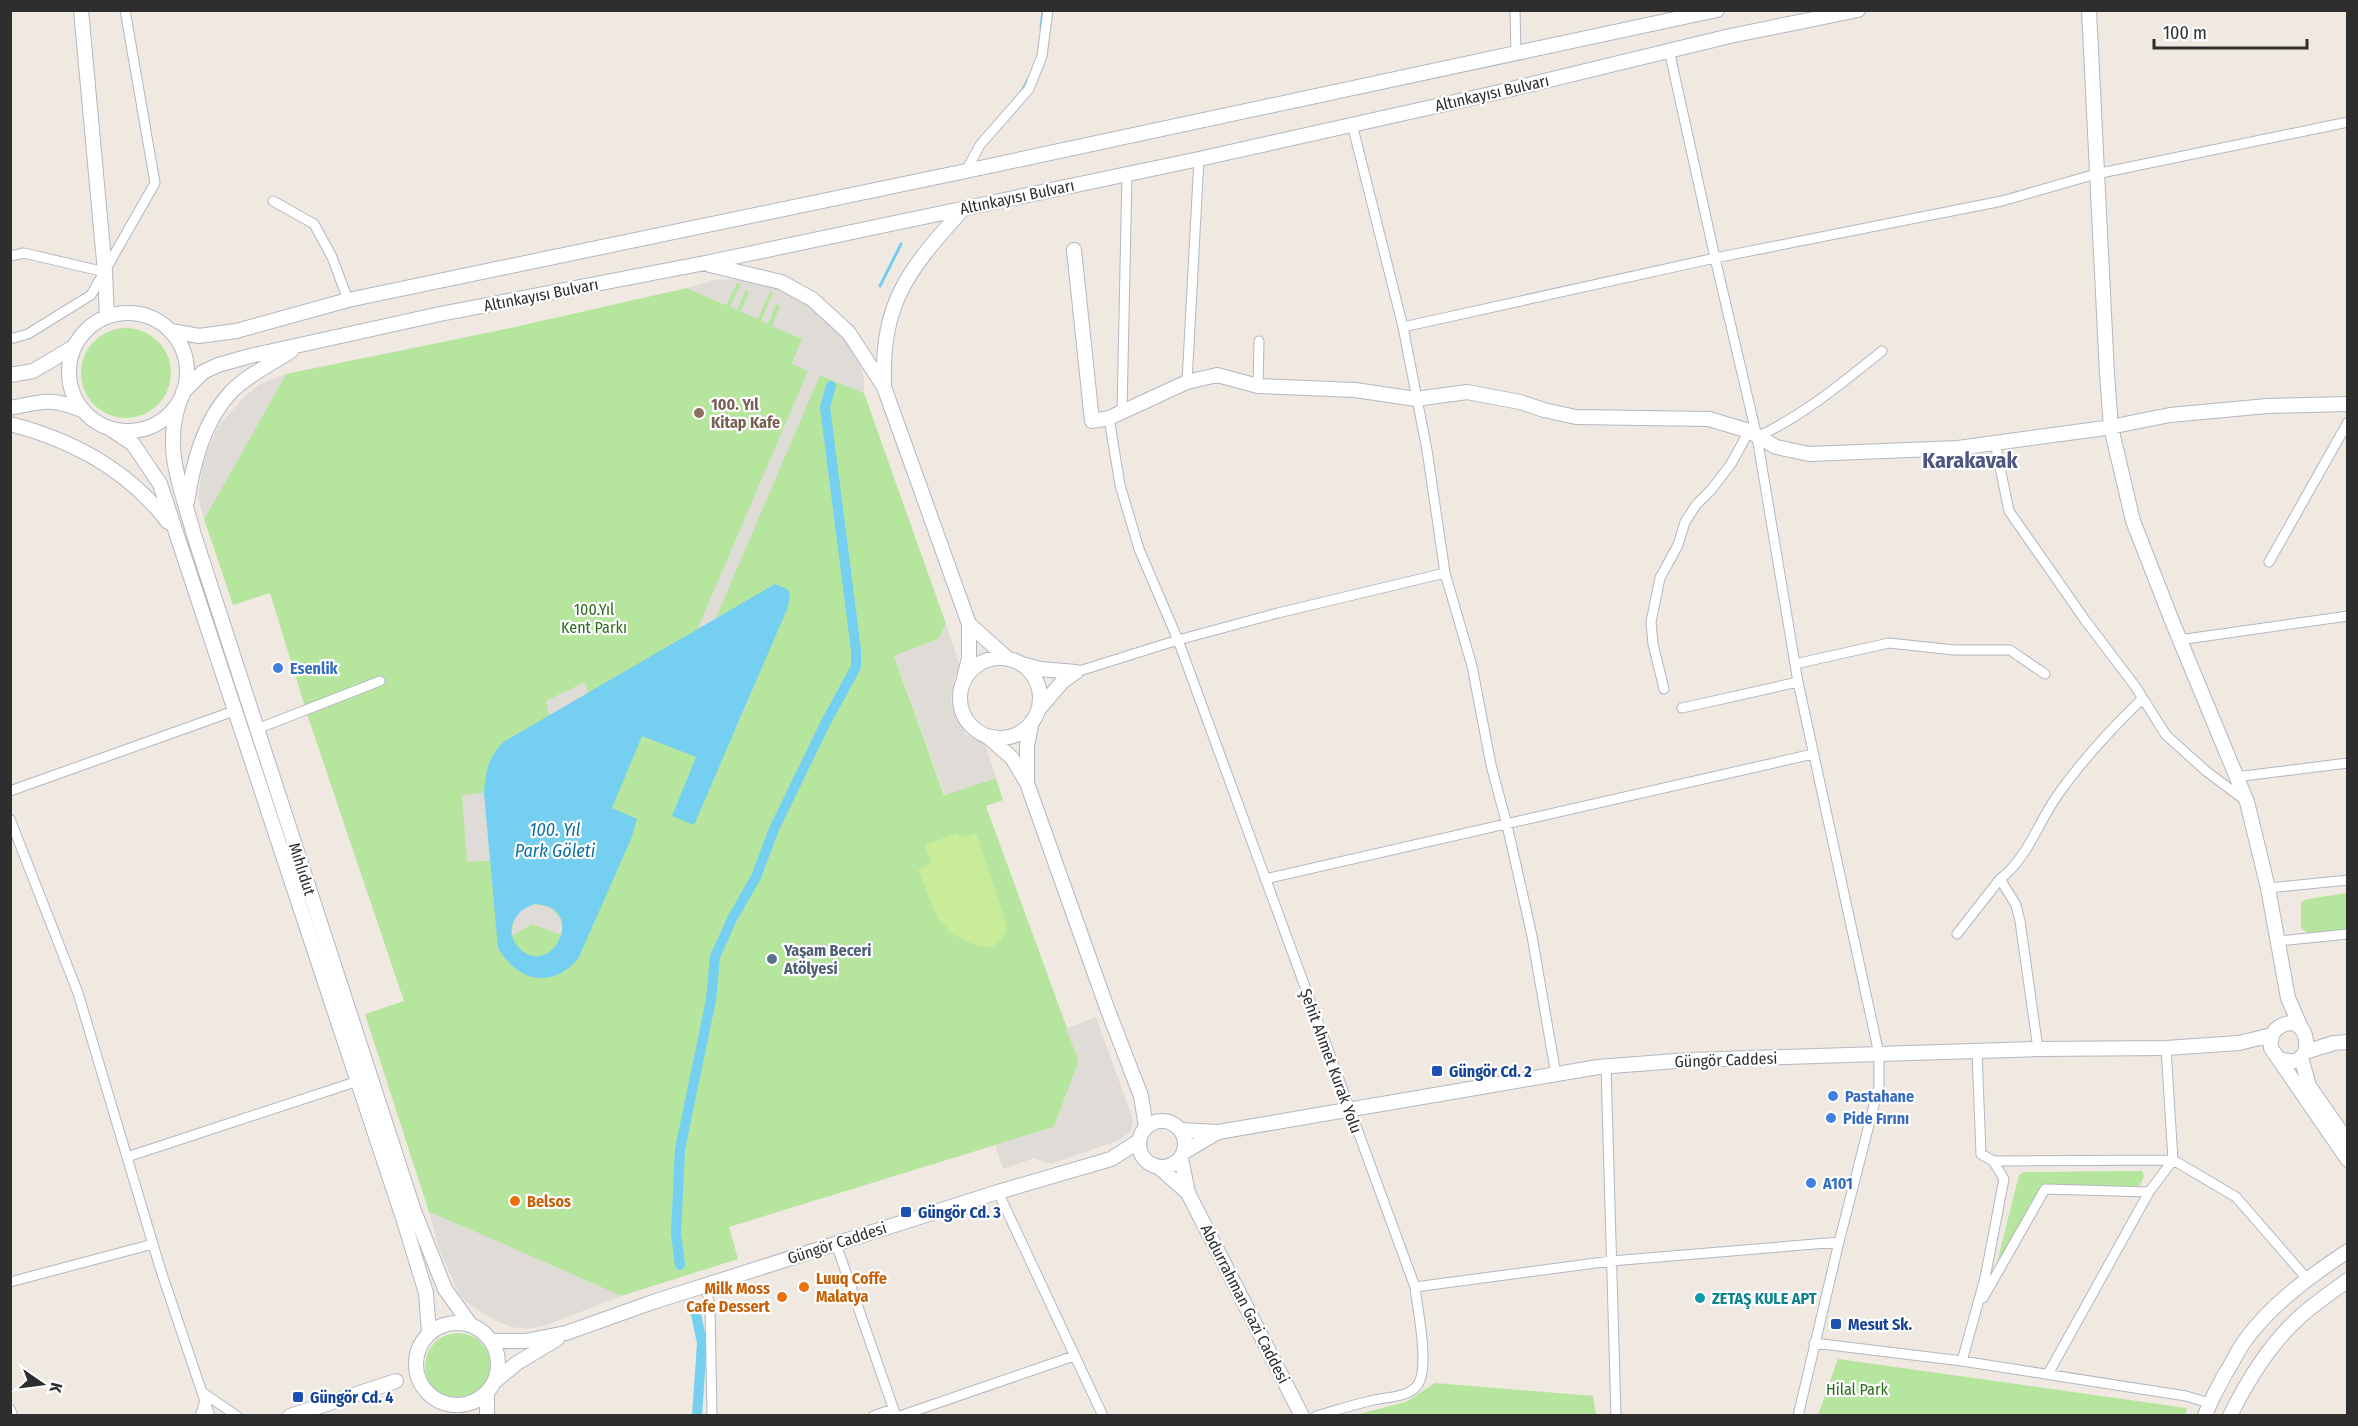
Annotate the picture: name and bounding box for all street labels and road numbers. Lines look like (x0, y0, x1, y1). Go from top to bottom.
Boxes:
street label: Altınkayısı Bulvarı (1433, 71, 1551, 115)
street label: Altınkayısı Bulvarı (958, 176, 1076, 218)
street label: Altınkayısı Bulvarı (482, 275, 600, 315)
street label: Mıhlıdut (285, 840, 320, 898)
street label: Şehit Ahmet Kurak Yolu (1296, 986, 1366, 1136)
street label: Güngör Caddesi (1674, 1049, 1778, 1071)
street label: Güngör Caddesi (785, 1218, 889, 1268)
street label: Abdurrahman Gazi Caddesi (1197, 1221, 1293, 1387)

